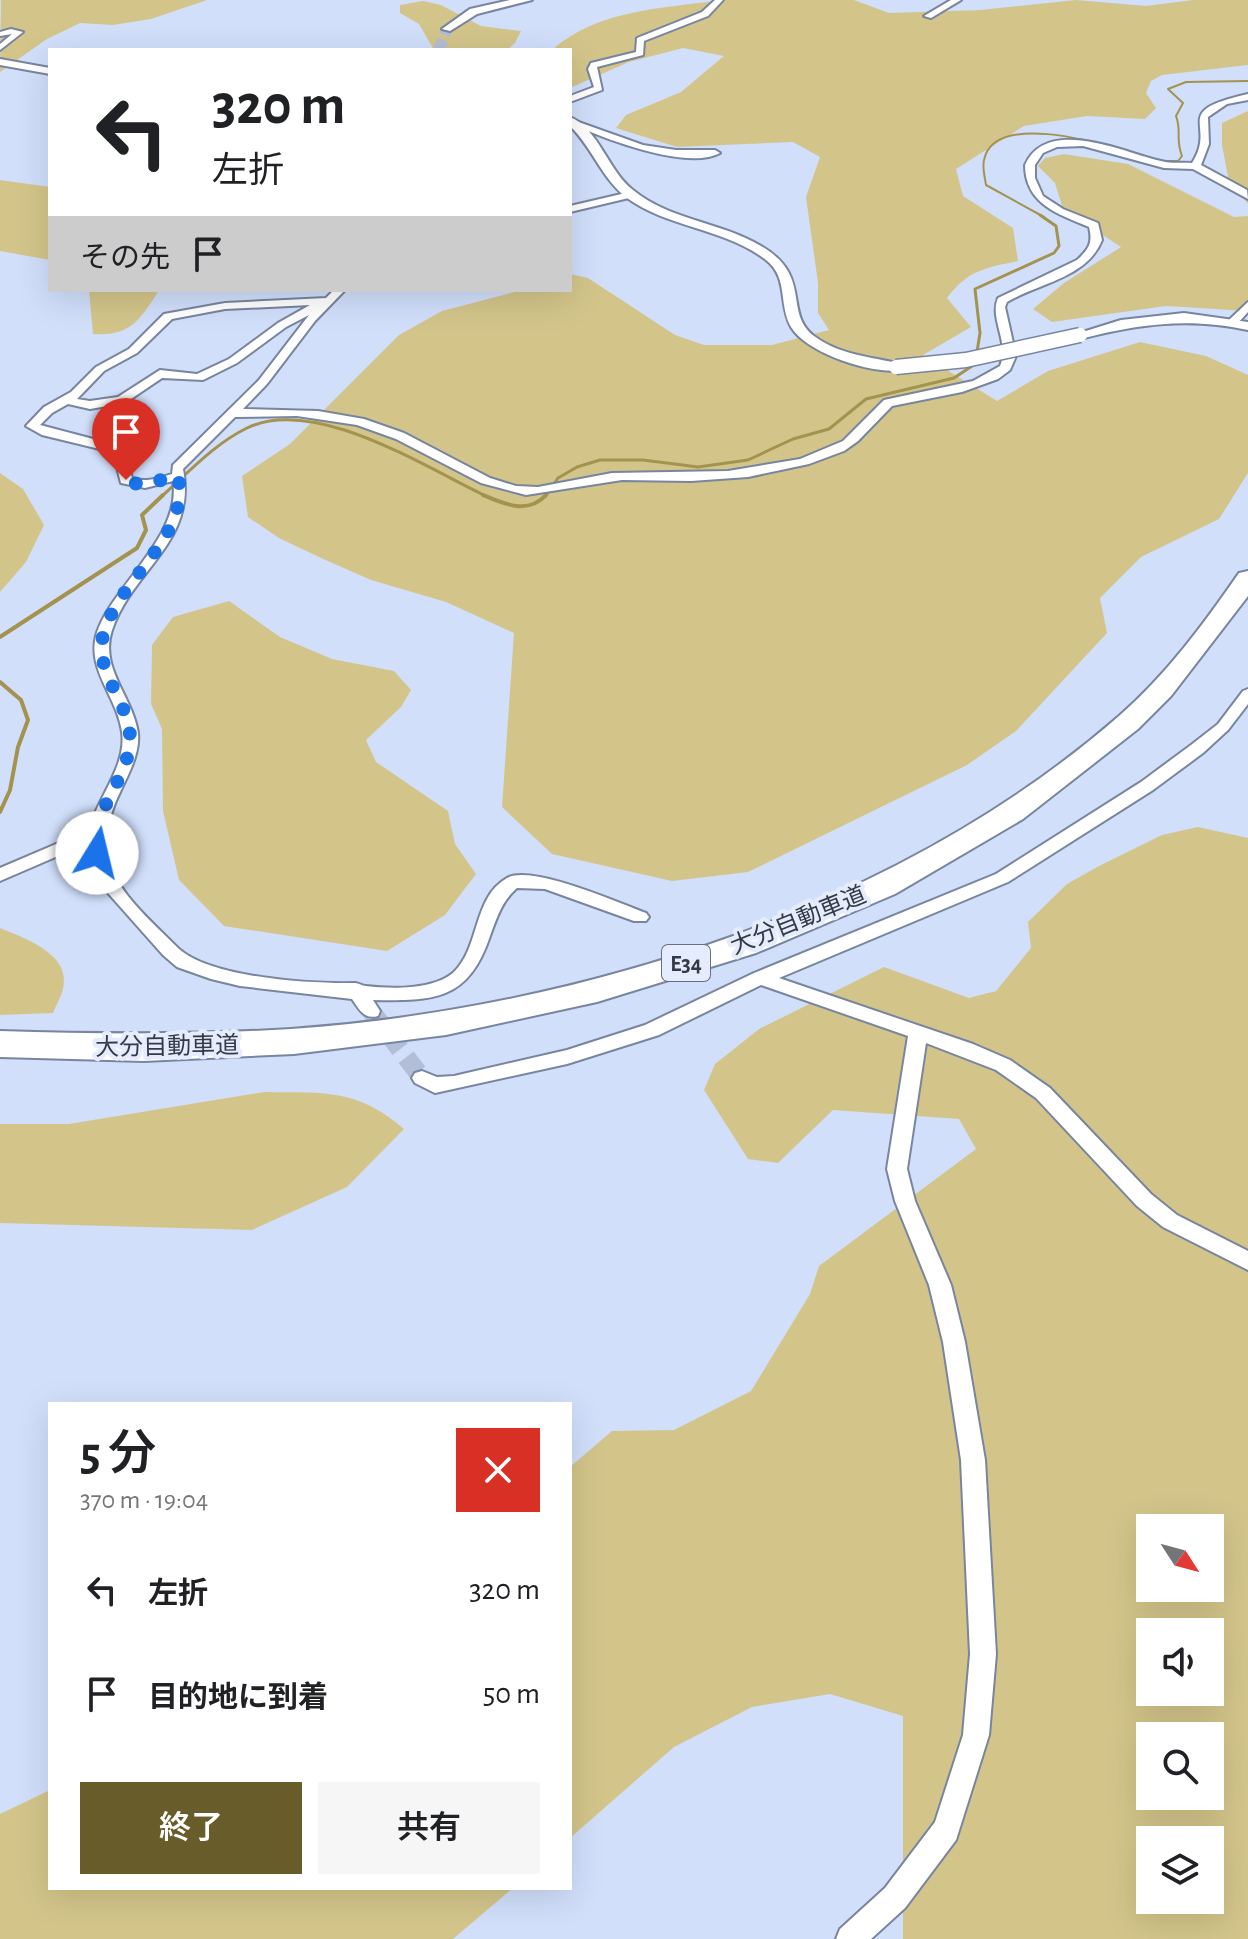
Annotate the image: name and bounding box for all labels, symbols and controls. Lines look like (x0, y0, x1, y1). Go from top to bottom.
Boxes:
text: 320 m (212, 78, 345, 134)
icon: left (80, 80, 184, 184)
text: 左折 (212, 153, 284, 189)
icon: arrive (186, 232, 230, 276)
text: その先 (80, 243, 170, 273)
pin (92, 398, 160, 480)
icon: arrive (104, 410, 148, 454)
position arrow (55, 811, 139, 895)
street label: 大分自動車道 (726, 881, 870, 959)
road number: E34 (662, 945, 710, 981)
street label: 大分自動車道 (95, 1032, 239, 1060)
button: close (456, 1428, 540, 1512)
text: 5 分 (80, 1431, 156, 1479)
text: 370 m · 19:04 (80, 1487, 208, 1513)
north arrow (1136, 1514, 1224, 1602)
map controls (1136, 1514, 1224, 1914)
icon: left (80, 1568, 124, 1612)
text: 320 m (469, 1575, 540, 1605)
text: 左折 (148, 1579, 208, 1609)
button: sound (1136, 1618, 1224, 1706)
icon: arrive (80, 1672, 124, 1716)
text: 50 m (483, 1679, 540, 1709)
text: 目的地に到着 (148, 1683, 328, 1713)
button: search (1136, 1722, 1224, 1810)
button: 終了 (80, 1782, 302, 1874)
button: 共有 (318, 1782, 540, 1874)
button: layers (1136, 1826, 1224, 1914)

